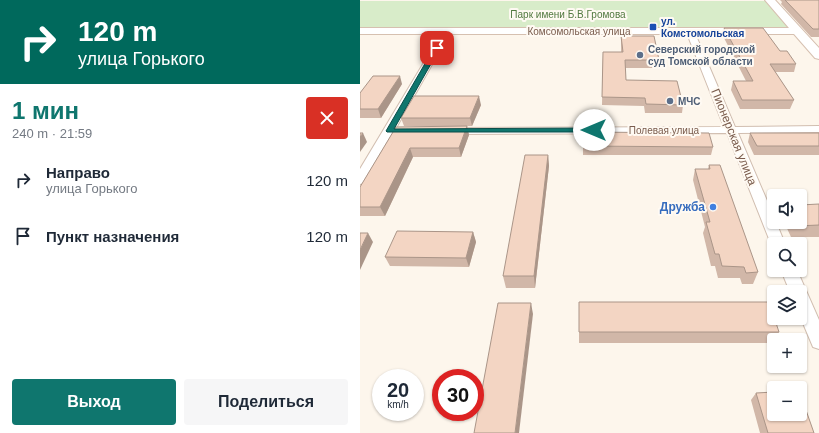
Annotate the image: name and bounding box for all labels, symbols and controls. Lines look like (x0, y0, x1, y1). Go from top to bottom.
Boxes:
park label: Парк имени Б.В.Громова (510, 9, 626, 20)
icon: right (12, 16, 64, 68)
text: 120 m (78, 16, 157, 47)
place label: ул. Комстомольская (661, 16, 744, 39)
marker: ул. Комстомольская (648, 22, 658, 32)
street label: Комсомольская улица (527, 26, 631, 37)
pin (420, 31, 454, 65)
icon: arrive (426, 37, 448, 59)
place label: Северский городской суд Томской области (648, 44, 755, 67)
text: улица Горького (78, 49, 205, 69)
marker: Северский городской суд Томской области (635, 50, 645, 60)
street label: Пионерская улица (708, 87, 760, 188)
marker: МЧС (665, 96, 675, 106)
place label: МЧС (678, 96, 701, 107)
text: 1 мин (12, 97, 79, 124)
button: close (306, 97, 348, 139)
position arrow (573, 109, 615, 151)
street label: Полевая улица (629, 125, 700, 136)
text: 240 m · 21:59 (12, 126, 92, 141)
text: Направо (46, 164, 110, 181)
icon: right (12, 169, 34, 191)
text: 120 m (306, 172, 348, 189)
text: улица Горького (46, 181, 138, 196)
map controls (767, 189, 807, 421)
button: sound (767, 189, 807, 229)
place label: Дружба (660, 200, 705, 214)
marker: Дружба (708, 202, 718, 212)
icon: arrive (12, 225, 34, 247)
text: Пункт назначения (46, 228, 179, 245)
text: 120 m (306, 228, 348, 245)
button: search (767, 237, 807, 277)
button: layers (767, 285, 807, 325)
button: + (767, 333, 807, 373)
speed limit sign: 30 (432, 369, 484, 421)
button: Выход (12, 379, 176, 425)
button: Поделиться (184, 379, 348, 425)
text: 20 (387, 379, 409, 401)
button: − (767, 381, 807, 421)
text: km/h (387, 399, 409, 410)

